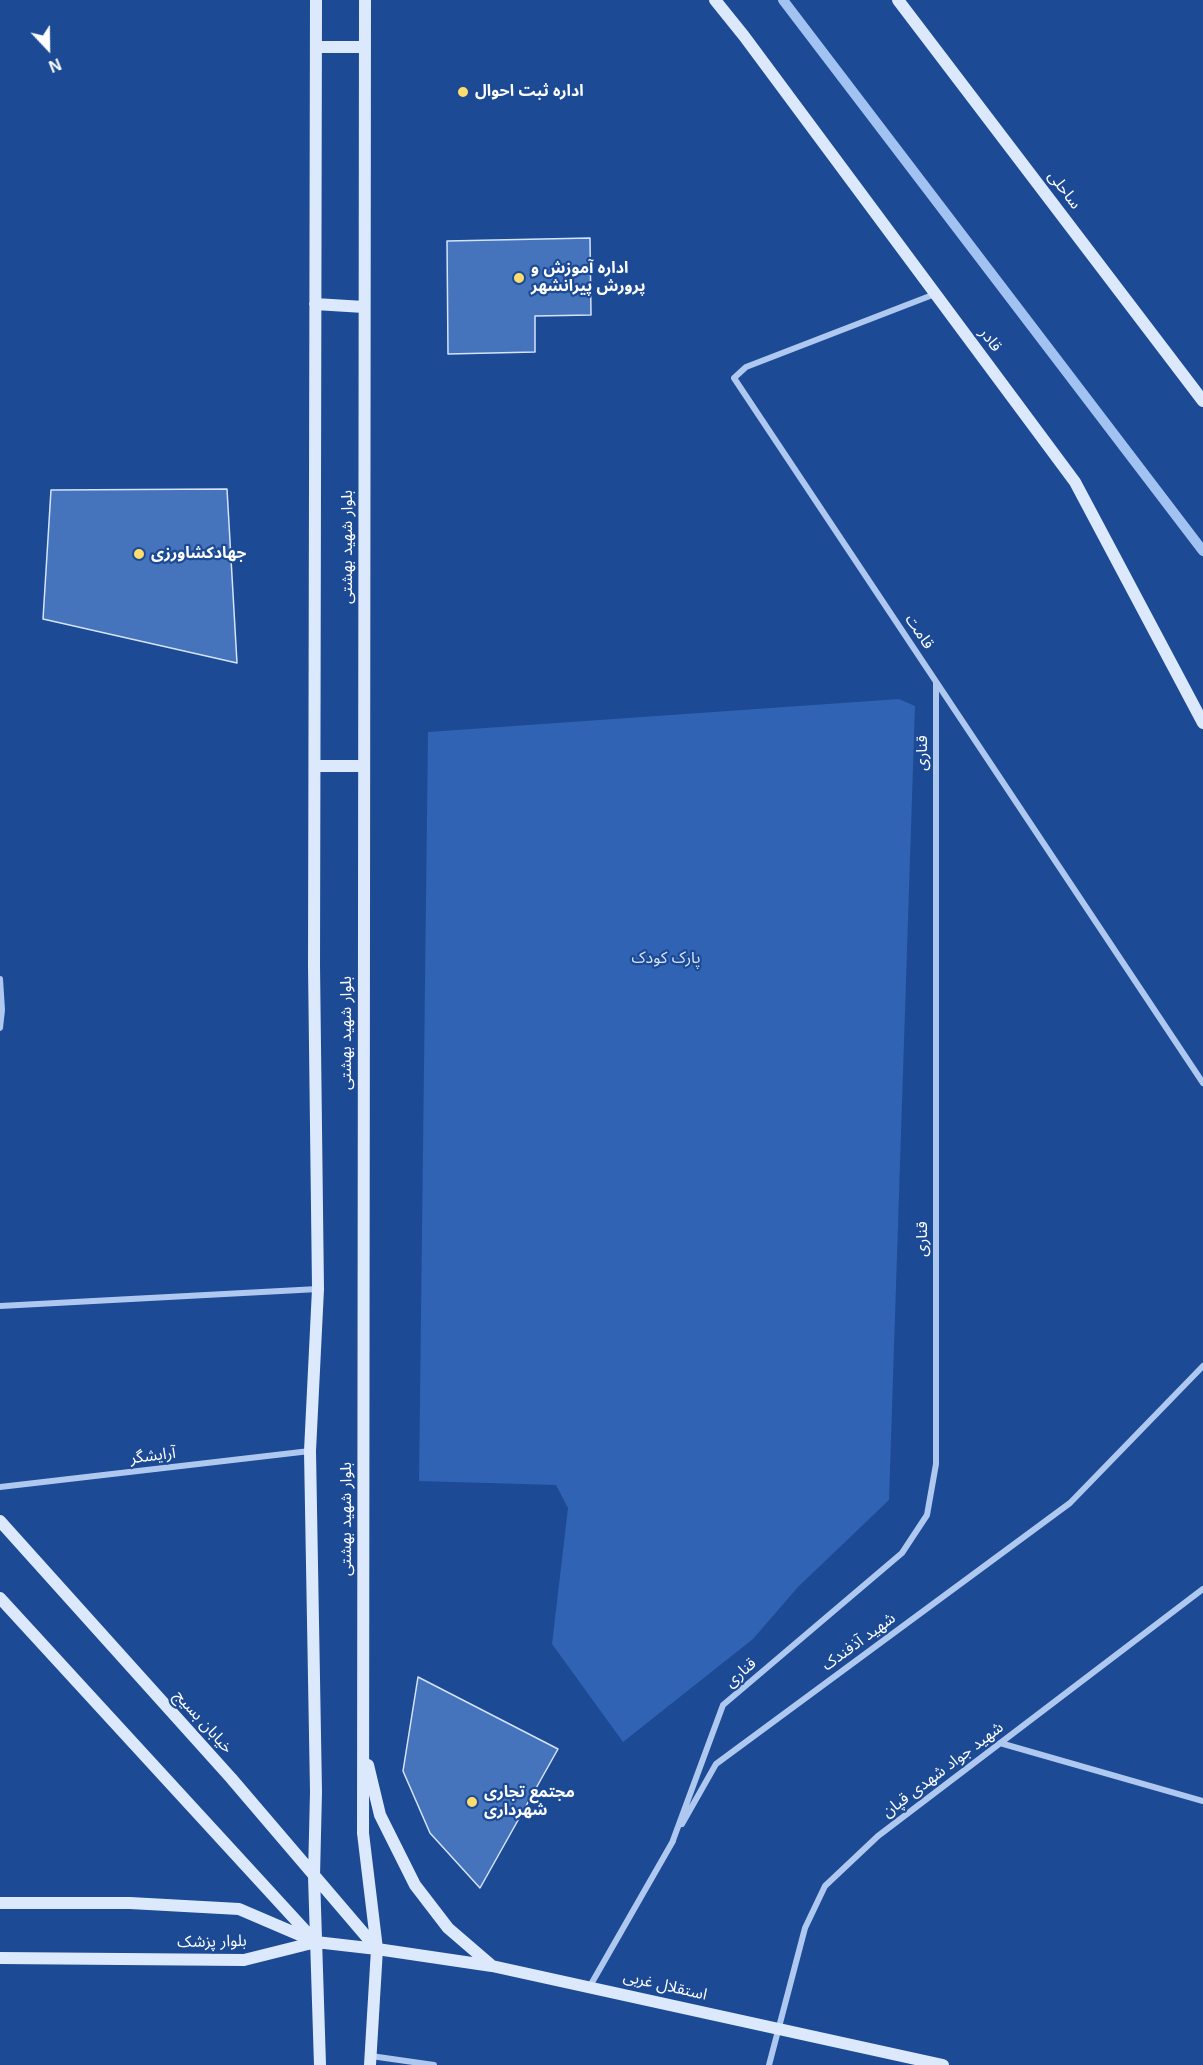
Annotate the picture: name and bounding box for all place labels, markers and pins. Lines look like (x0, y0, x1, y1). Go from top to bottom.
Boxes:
place label: اداره ثبت احوال (475, 82, 584, 102)
marker: اداره ثبت احوال (456, 85, 470, 99)
place label: اداره آموزش و پرورش پیرانشهر (531, 259, 646, 297)
marker: اداره آموزش و پرورش پیرانشهر (512, 271, 526, 285)
place label: جهادکشاورزی (151, 544, 246, 564)
marker: جهادکشاورزی (132, 547, 146, 561)
place label: مجتمع تجاری شهرداری (484, 1783, 575, 1821)
marker: مجتمع تجاری شهرداری (465, 1795, 479, 1809)

